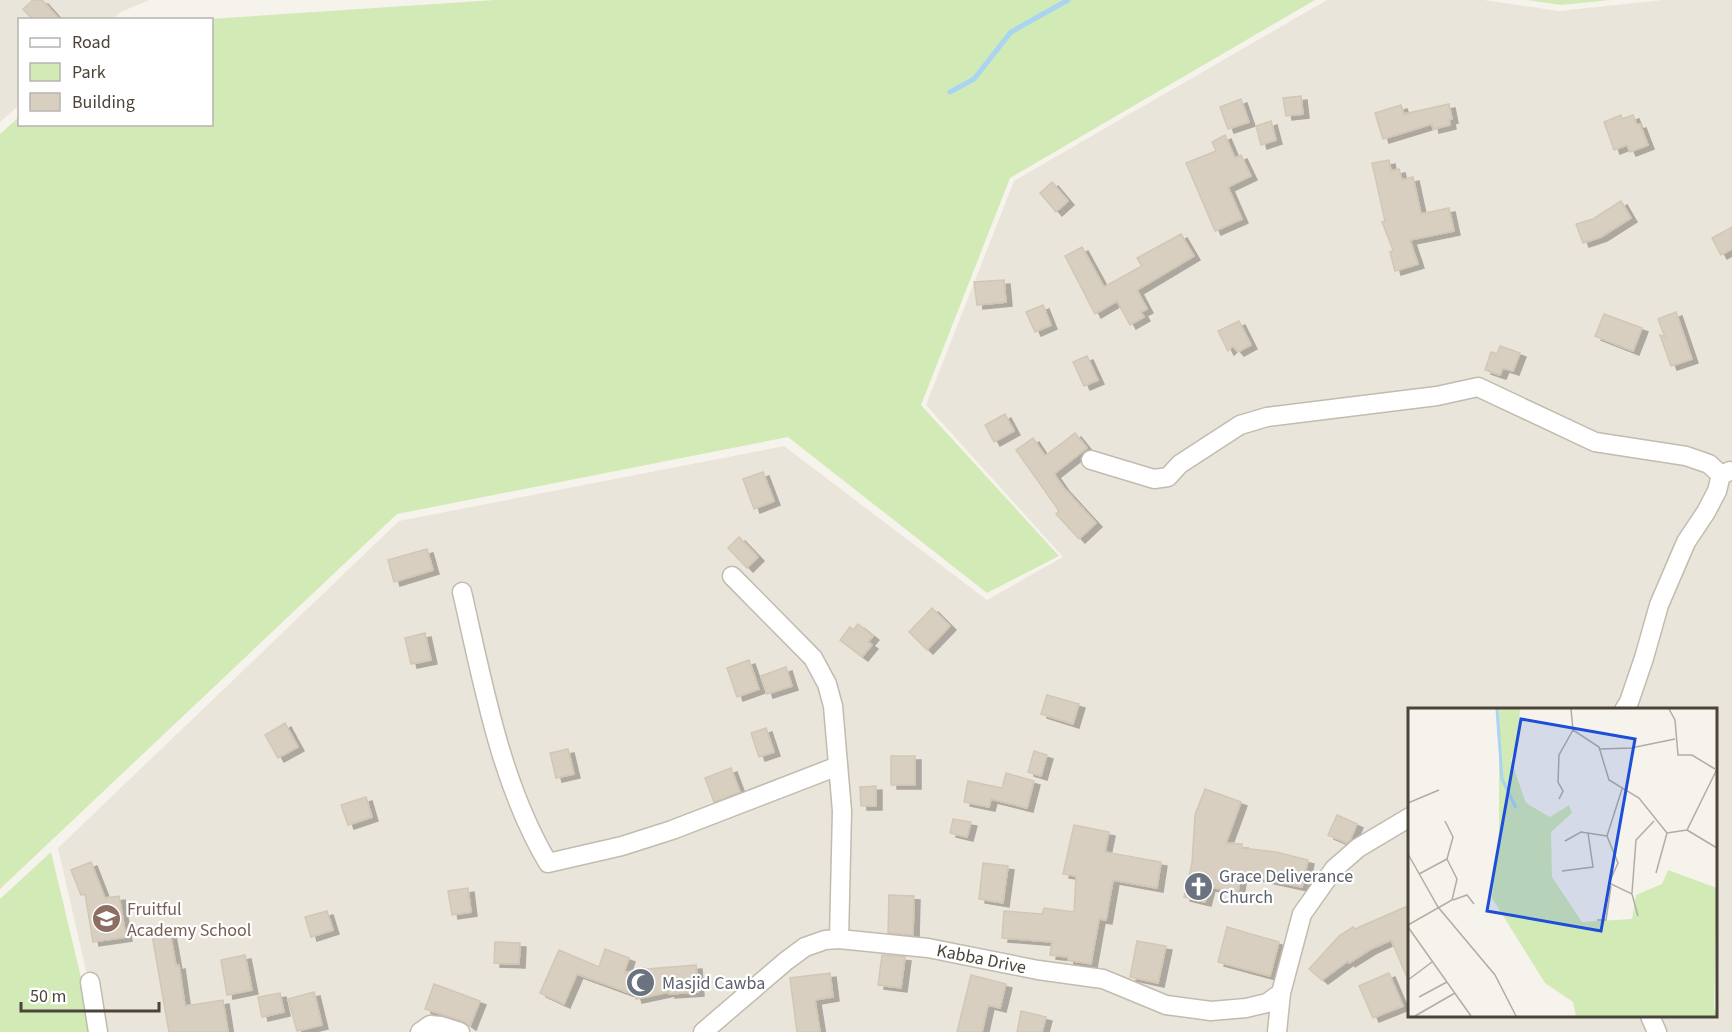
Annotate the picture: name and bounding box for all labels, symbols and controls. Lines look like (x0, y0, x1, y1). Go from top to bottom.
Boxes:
legend (18, 18, 213, 126)
text: Road (72, 30, 111, 55)
text: Park (72, 60, 106, 85)
text: Building (72, 90, 135, 115)
inset map (1408, 708, 1717, 1017)
place label: Grace Deliverance Church (1219, 864, 1353, 910)
church icon: Grace Deliverance Church (1182, 870, 1214, 902)
place label: Fruitful Academy School (127, 897, 251, 943)
school or university icon: Fruitful Academy School (90, 903, 122, 935)
street label: Kabba Drive (934, 938, 1029, 980)
mosque icon: Masjid Cawba (625, 967, 657, 999)
place label: Masjid Cawba (662, 971, 765, 996)
scale bar (21, 975, 159, 1013)
text: 50 m (30, 984, 66, 1009)

